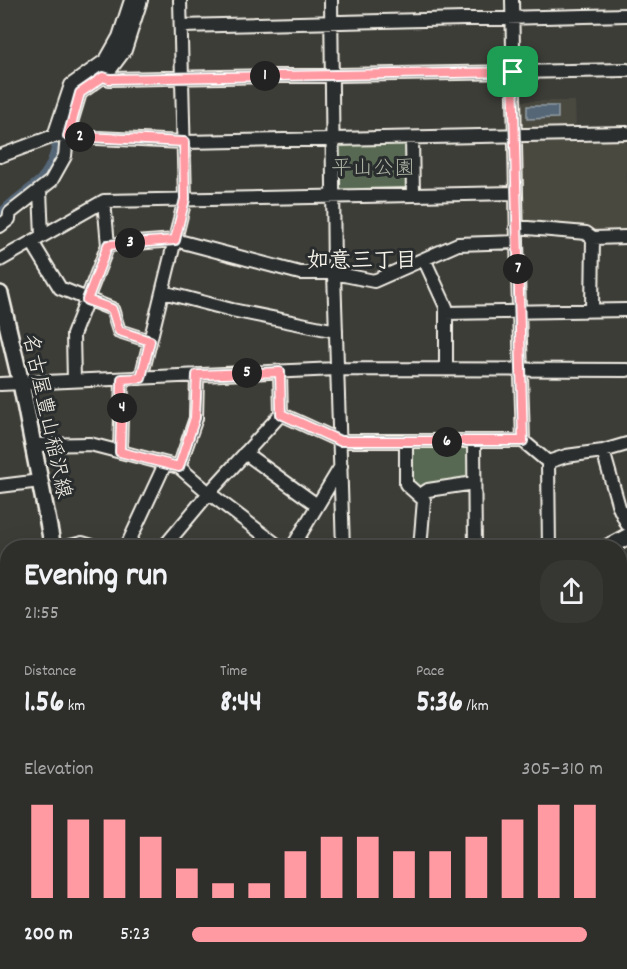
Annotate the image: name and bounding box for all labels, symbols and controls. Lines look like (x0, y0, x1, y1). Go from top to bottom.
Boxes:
pin (487, 46, 538, 97)
icon: arrive (496, 55, 529, 88)
pin: 1 (250, 61, 280, 91)
text: 1 (263, 64, 267, 87)
pin: 2 (65, 122, 95, 152)
text: 2 (77, 125, 84, 148)
park label: 平山公園 (331, 155, 415, 185)
pin: 3 (115, 228, 145, 258)
text: 3 (126, 231, 134, 254)
district label: 如意三丁目 (307, 247, 417, 278)
pin: 7 (503, 254, 533, 284)
text: 7 (515, 257, 521, 280)
street label: 名古屋豊山稲沢線 (13, 331, 77, 502)
pin: 5 (232, 358, 262, 388)
text: 5 (243, 361, 251, 384)
pin: 4 (107, 393, 137, 423)
text: 4 (119, 396, 125, 419)
pin: 6 (432, 427, 462, 457)
text: 6 (443, 430, 451, 453)
text: Evening run (24, 554, 168, 601)
button: share (540, 560, 603, 623)
text: 21:55 (24, 600, 59, 628)
text: Distance (24, 660, 76, 683)
text: Time (220, 660, 247, 683)
text: Pace (416, 660, 444, 683)
text: 1.56 (24, 683, 64, 726)
text: 8:44 (220, 683, 262, 726)
text: 5:36 (416, 683, 463, 726)
text: km (64, 695, 85, 718)
text: /km (463, 695, 489, 718)
text: Elevation (24, 756, 94, 784)
text: 305–310 m (522, 756, 603, 784)
text: 200 m (24, 921, 73, 949)
text: 5:23 (120, 921, 150, 949)

